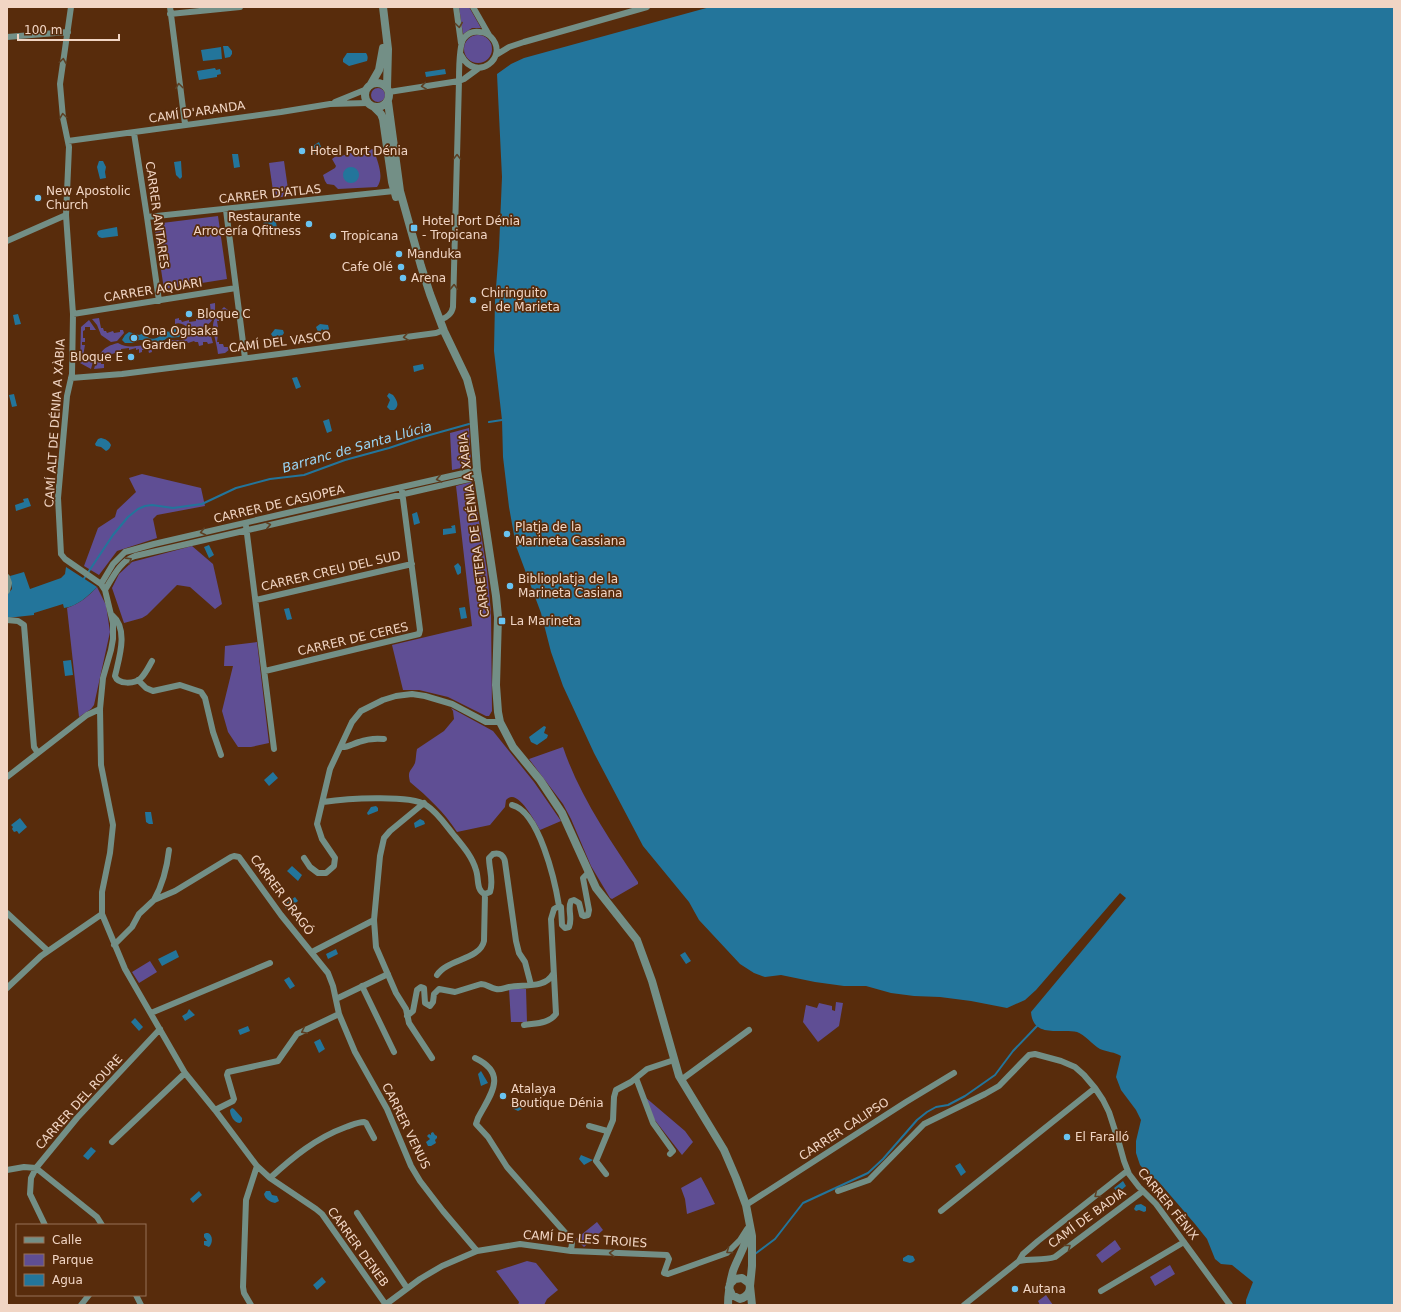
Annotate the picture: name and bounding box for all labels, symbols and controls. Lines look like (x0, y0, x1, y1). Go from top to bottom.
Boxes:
scale bar (18, 16, 119, 42)
one-way arrow (454, 22, 463, 28)
text: 100 m (24, 23, 62, 37)
one-way arrow (59, 58, 67, 64)
one-way arrow (421, 81, 427, 90)
one-way arrow (175, 83, 184, 89)
street label: CAMÍ D'ARANDA (148, 97, 247, 126)
one-way arrow (59, 113, 68, 119)
place label: Hotel Port Dénia (310, 144, 408, 158)
marker: Hotel Port Dénia (297, 146, 307, 156)
one-way arrow (453, 154, 461, 160)
street label: CARRER ANTARES (143, 160, 171, 270)
street label: CARRER D'ATLAS (218, 182, 322, 206)
place label: New Apostolic Church (46, 184, 131, 212)
marker: New Apostolic Church (33, 193, 43, 203)
place label: Restaurante Arrocería Qfitness (193, 210, 301, 238)
place label: Hotel Port Dénia - Tropicana (422, 214, 520, 242)
marker: Restaurante Arrocería Qfitness (304, 219, 314, 229)
marker: Hotel Port Dénia - Tropicana (409, 223, 419, 233)
place label: Tropicana (340, 229, 398, 243)
marker: Tropicana (328, 231, 338, 241)
place label: Manduka (407, 247, 462, 261)
marker: Manduka (394, 249, 404, 259)
place label: Cafe Olé (342, 260, 393, 274)
marker: Cafe Olé (396, 262, 406, 272)
place label: Arena (411, 271, 446, 285)
marker: Arena (398, 273, 408, 283)
street label: CARRER AQUARI (103, 275, 203, 305)
one-way arrow (449, 284, 458, 290)
place label: Chiringuito el de Marieta (481, 286, 560, 314)
marker: Chiringuito el de Marieta (468, 295, 478, 305)
place label: Bloque C (197, 307, 251, 321)
marker: Bloque C (184, 309, 194, 319)
place label: Ona Ogisaka Garden (142, 324, 218, 352)
street label: CAMÍ DEL VASCO (228, 328, 332, 355)
one-way arrow (403, 332, 409, 341)
marker: Ona Ogisaka Garden (129, 333, 139, 343)
street label: CAMÍ ALT DE DÉNIA A XÀBIA (41, 337, 68, 508)
place label: Bloque E (70, 350, 123, 364)
marker: Bloque E (126, 352, 136, 362)
water label: Barranc de Santa Llúcia (280, 418, 434, 476)
street label: CARRETERA DE DÉNIA A XÀBIA (455, 431, 492, 618)
one-way arrow (436, 474, 442, 482)
street label: CARRER DE CASIOPEA (212, 482, 347, 526)
place label: Platja de la Marineta Cassiana (515, 520, 626, 548)
one-way arrow (264, 521, 271, 529)
one-way arrow (200, 528, 206, 536)
marker: Platja de la Marineta Cassiana (502, 529, 512, 539)
street label: CARRER CREU DEL SUD (260, 548, 402, 594)
one-way arrow (124, 558, 131, 565)
place label: Biblioplatja de la Marineta Casiana (518, 572, 622, 600)
marker: Biblioplatja de la Marineta Casiana (505, 581, 515, 591)
place label: La Marineta (510, 614, 581, 628)
marker: La Marineta (497, 616, 507, 626)
street label: CARRER DE CERES (296, 619, 410, 659)
street label: CARRER DRAGÓ (247, 852, 318, 938)
one-way arrow (300, 1026, 308, 1034)
street label: CARRER DEL ROURE (33, 1052, 125, 1152)
street label: CARRER VENUS (379, 1081, 433, 1171)
place label: Atalaya Boutique Dénia (511, 1082, 604, 1110)
marker: Atalaya Boutique Dénia (498, 1091, 508, 1101)
street label: CARRER CALIPSO (797, 1095, 891, 1163)
place label: El Faralló (1075, 1130, 1129, 1144)
marker: El Faralló (1062, 1132, 1072, 1142)
street label: CARRER FÈNIX (1135, 1165, 1202, 1243)
street label: CAMÍ DE BADIA (1045, 1184, 1129, 1251)
one-way arrow (1094, 1190, 1101, 1197)
street label: CARRER DENEB (325, 1205, 391, 1289)
legend (16, 1224, 146, 1296)
street label: CAMÍ DE LES TROIES (522, 1227, 648, 1250)
text: Calle (52, 1233, 82, 1247)
one-way arrow (1063, 1245, 1070, 1252)
one-way arrow (726, 1246, 733, 1253)
one-way arrow (609, 1249, 615, 1257)
text: Parque (52, 1253, 93, 1267)
text: Agua (52, 1273, 83, 1287)
place label: Autana (1023, 1282, 1066, 1296)
marker: Autana (1010, 1284, 1020, 1294)

